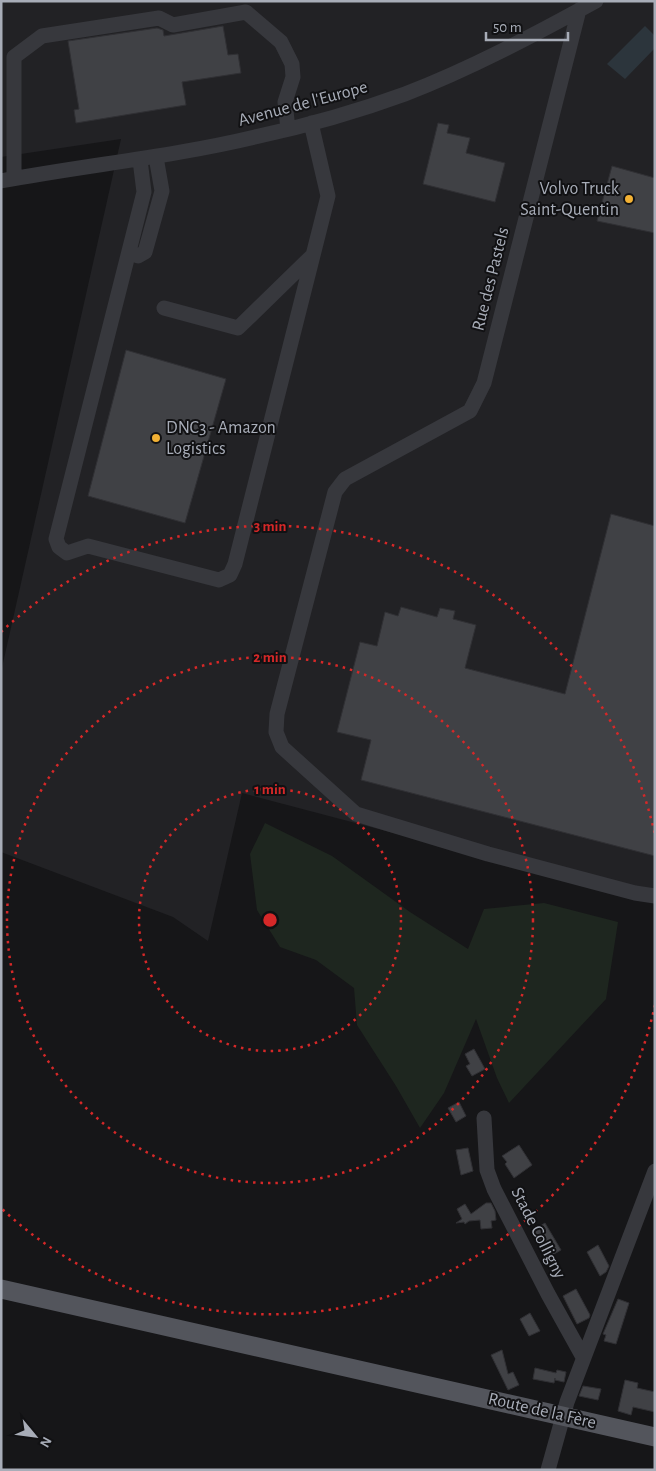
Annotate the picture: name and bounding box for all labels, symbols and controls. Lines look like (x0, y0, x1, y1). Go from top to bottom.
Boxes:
scale bar (486, 10, 568, 42)
text: 50 m (493, 20, 522, 35)
street label: Avenue de l'Europe (236, 78, 370, 130)
place label: Volvo Truck Saint-Quentin (520, 180, 620, 219)
marker: Volvo Truck Saint-Quentin (623, 193, 635, 205)
street label: Rue des Pastels (469, 225, 513, 333)
place label: DNC3 - Amazon Logistics (166, 419, 276, 458)
marker: DNC3 - Amazon Logistics (150, 432, 162, 444)
text: 3 min (254, 519, 286, 534)
text: 2 min (253, 650, 287, 665)
text: 1 min (254, 782, 286, 797)
centre of rings (261, 911, 279, 929)
street label: Stade Colligny (507, 1185, 569, 1282)
street label: Route de la Fère (486, 1390, 598, 1432)
north arrow (10, 1411, 60, 1461)
text: N (37, 1434, 54, 1449)

